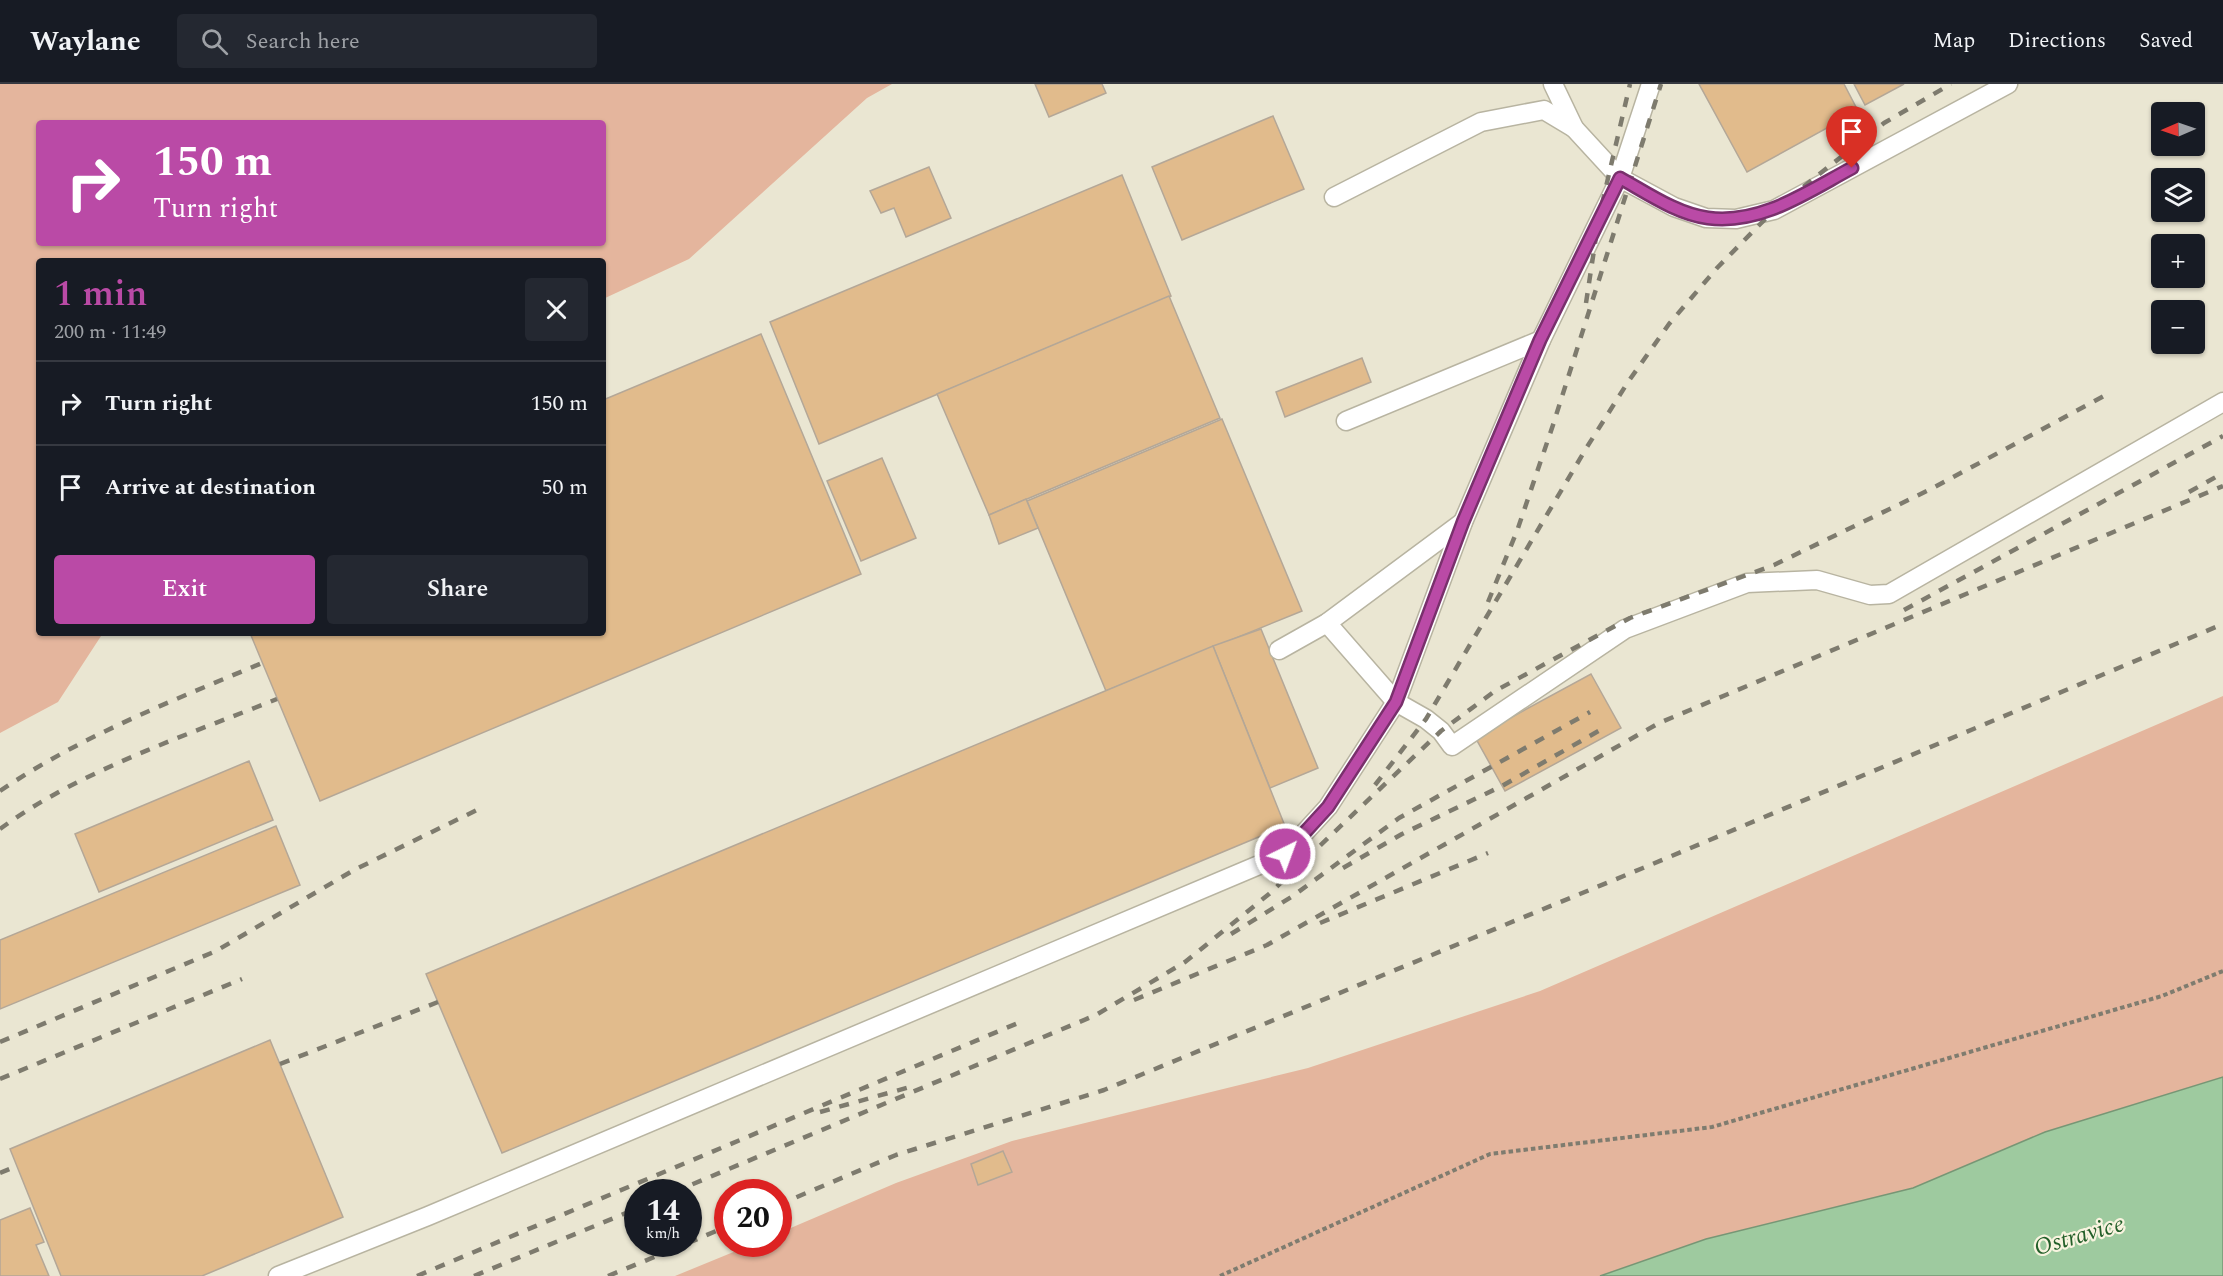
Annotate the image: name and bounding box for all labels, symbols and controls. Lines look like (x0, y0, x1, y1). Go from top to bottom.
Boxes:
search box (177, 14, 597, 68)
text: Waylane (30, 20, 141, 63)
icon: search (198, 25, 231, 58)
text: Search here (246, 25, 360, 58)
text: Map (1933, 25, 1975, 57)
text: Directions (2008, 25, 2106, 57)
text: Saved (2139, 25, 2193, 57)
north arrow (2151, 102, 2205, 156)
map controls (2151, 102, 2205, 354)
pin (1826, 106, 1877, 168)
icon: arrive (1835, 115, 1868, 148)
text: 150 m (153, 131, 272, 194)
icon: right (54, 144, 132, 222)
button: layers (2151, 168, 2205, 222)
text: Turn right (153, 188, 278, 230)
button: + (2151, 234, 2205, 288)
text: 1 min (54, 267, 147, 322)
button: close (525, 278, 588, 341)
button: − (2151, 300, 2205, 354)
text: 200 m · 11:49 (54, 317, 166, 347)
icon: right (54, 387, 87, 420)
text: Turn right (105, 387, 212, 420)
text: 150 m (531, 387, 588, 420)
icon: arrive (54, 471, 87, 504)
text: Arrive at destination (105, 471, 316, 504)
text: 50 m (542, 471, 588, 504)
button: Exit (54, 555, 315, 624)
button: Share (327, 555, 588, 624)
position arrow (1253, 822, 1317, 886)
speed limit sign: 20 (714, 1179, 792, 1257)
text: 14 (646, 1188, 680, 1234)
water label: Ostravice (2030, 1206, 2129, 1266)
text: km/h (646, 1222, 680, 1245)

